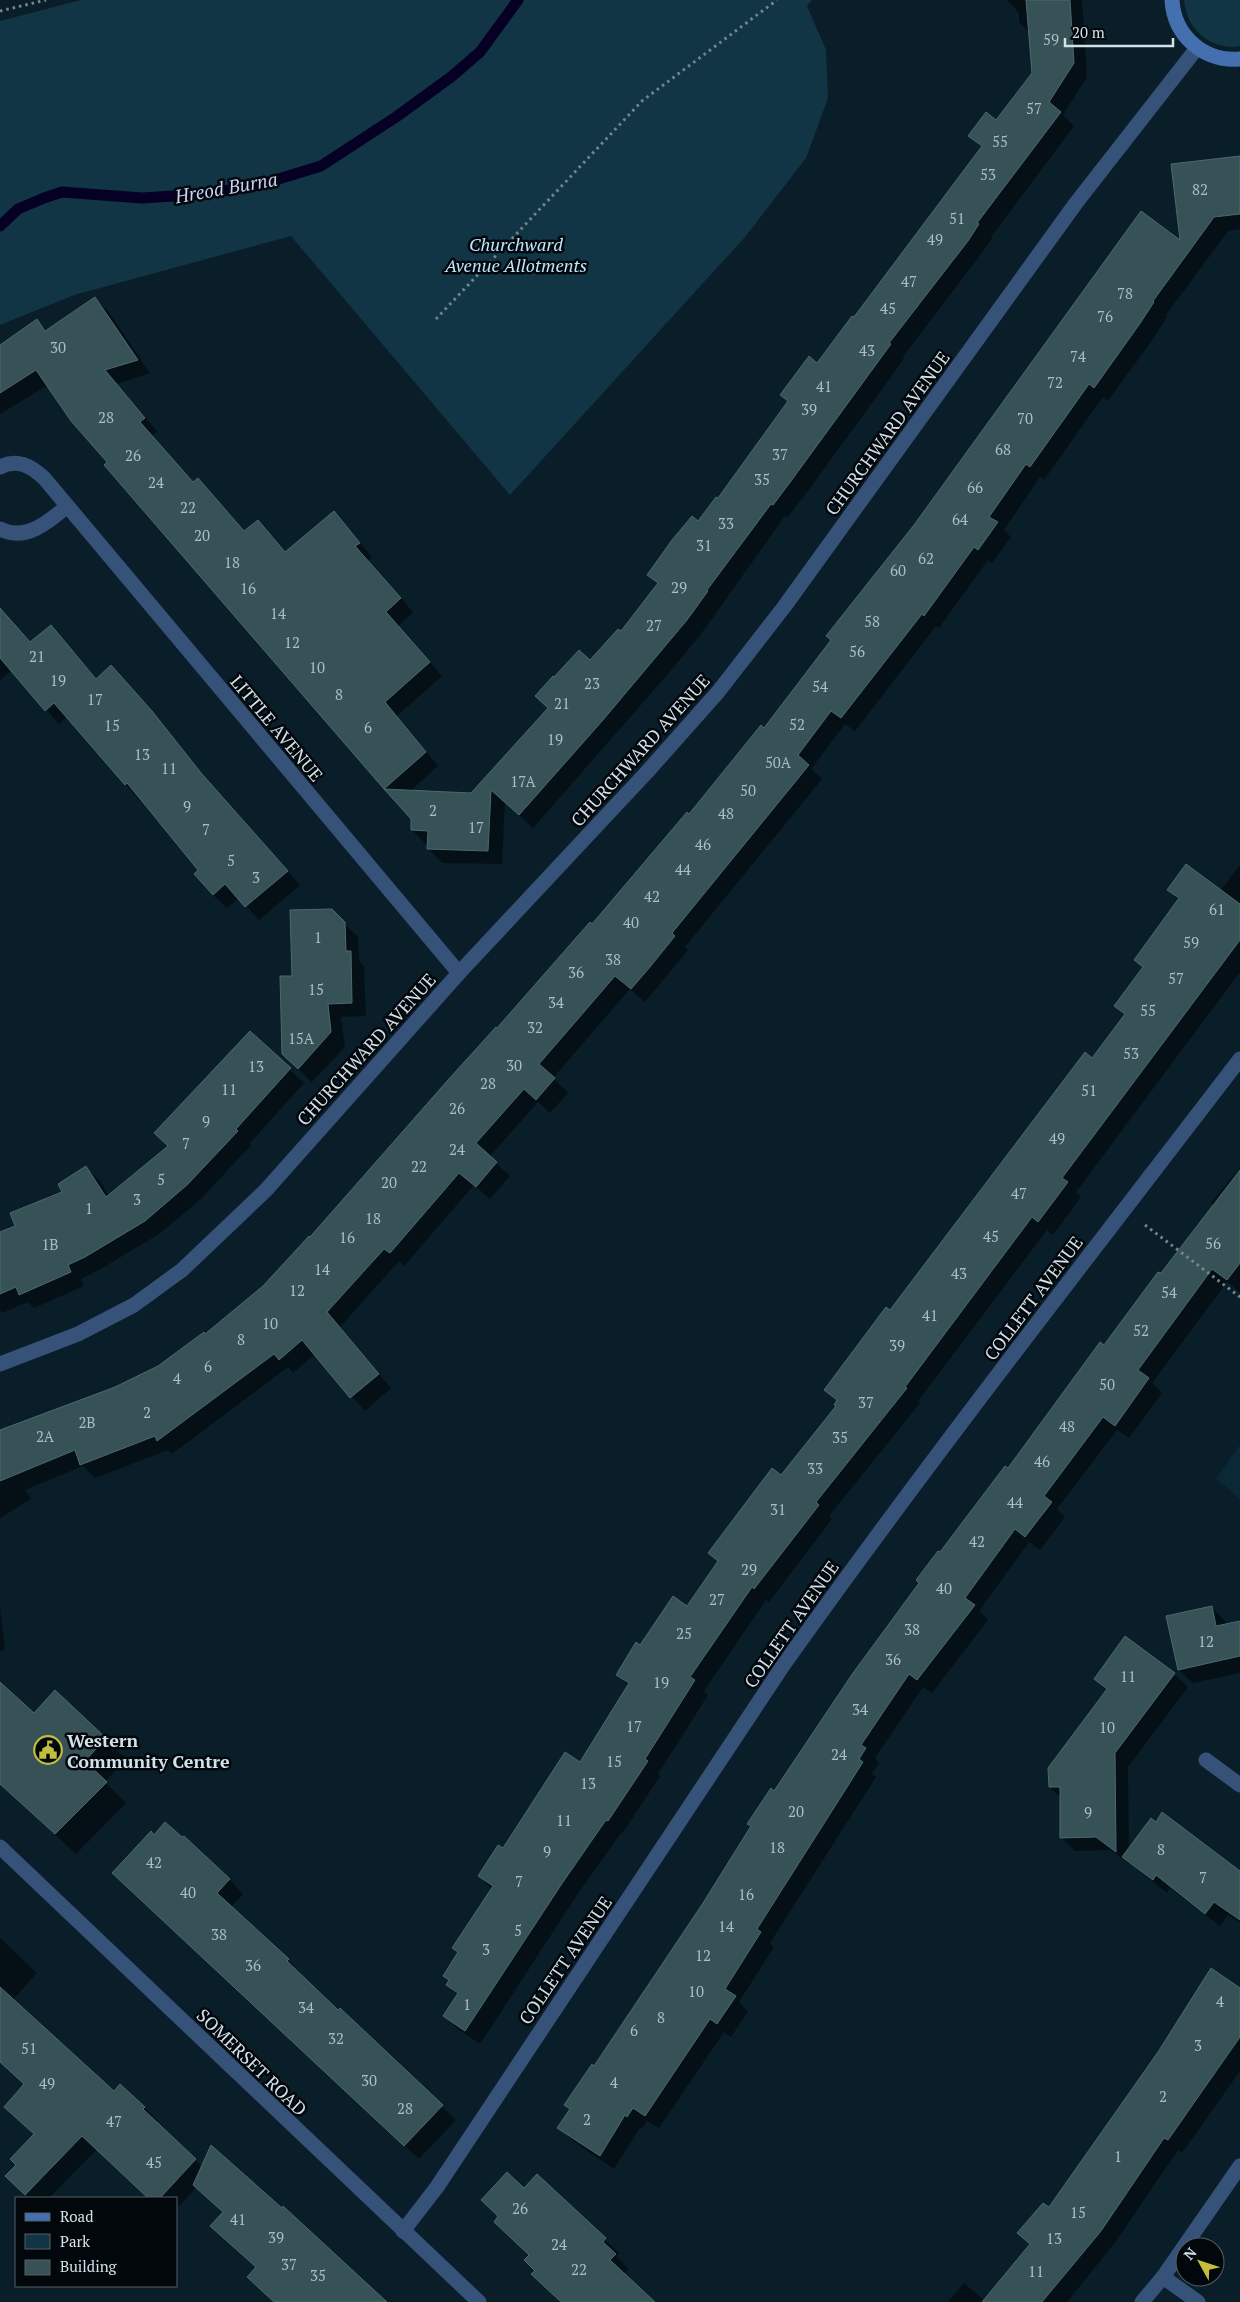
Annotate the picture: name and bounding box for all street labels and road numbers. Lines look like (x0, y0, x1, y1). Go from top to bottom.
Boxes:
street label: CHURCHWARD AVENUE (819, 346, 955, 520)
street label: CHURCHWARD AVENUE (565, 669, 715, 831)
street label: LITTLE AVENUE (225, 670, 329, 786)
street label: CHURCHWARD AVENUE (291, 968, 441, 1130)
street label: COLLETT AVENUE (978, 1231, 1088, 1365)
street label: COLLETT AVENUE (738, 1556, 844, 1692)
street label: COLLETT AVENUE (513, 1891, 617, 2029)
street label: SOMERSET ROAD (192, 2003, 312, 2121)

